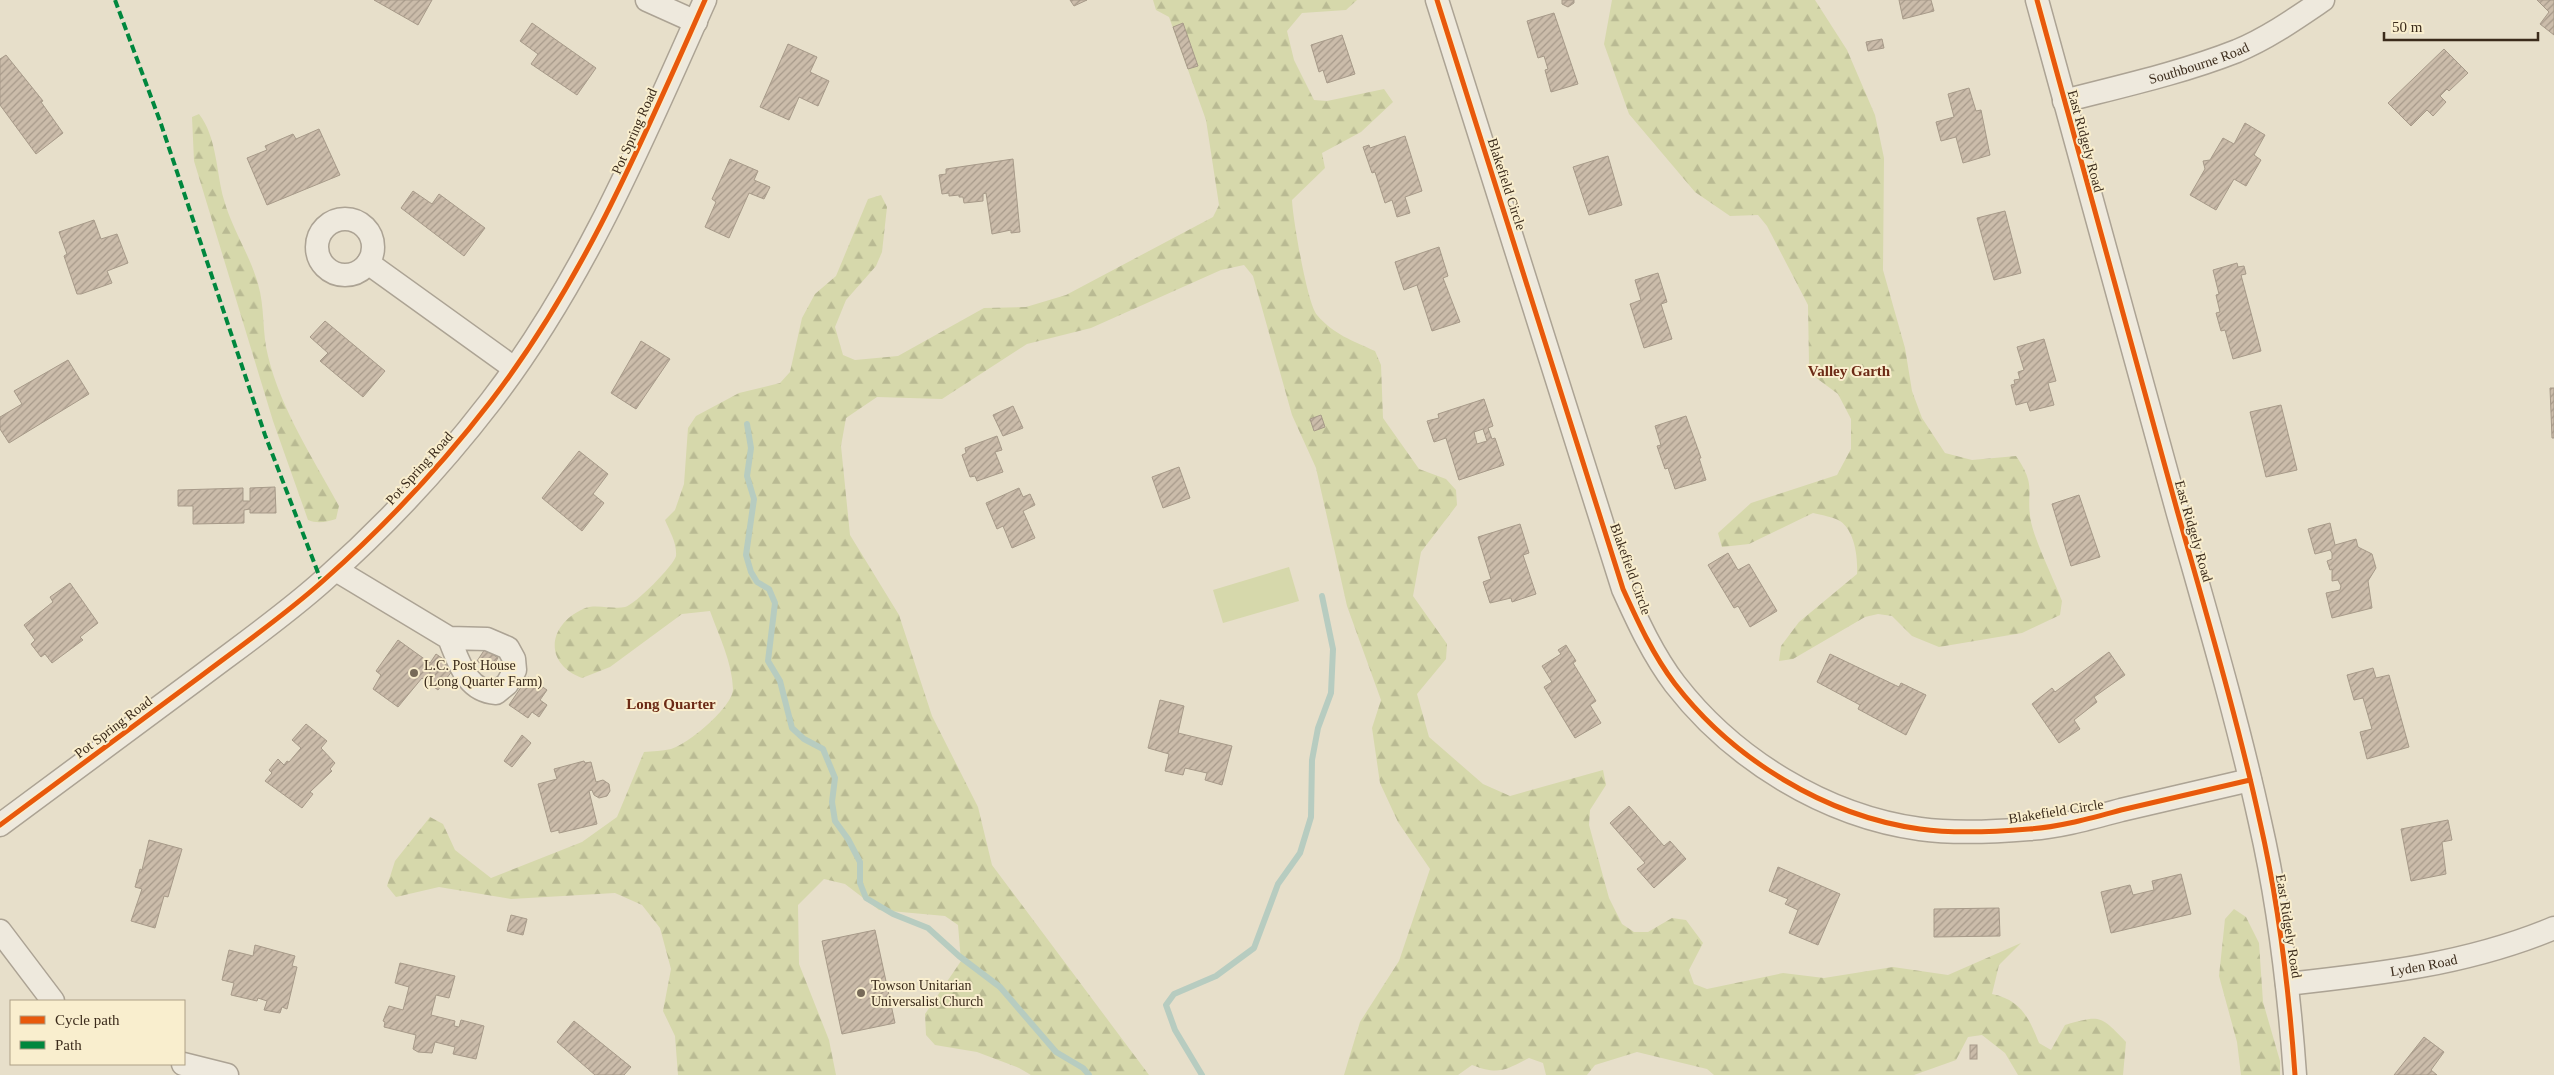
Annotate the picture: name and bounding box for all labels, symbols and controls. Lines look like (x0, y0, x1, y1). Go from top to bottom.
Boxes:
scale bar (2384, 10, 2538, 42)
text: 50 m (2392, 19, 2423, 35)
street label: Southbourne Road (2147, 40, 2251, 87)
street label: Pot Spring Road (609, 86, 660, 177)
street label: East Ridgely Road (2065, 88, 2106, 194)
street label: Blakefield Circle (1485, 136, 1528, 232)
district label: Valley Garth (1808, 363, 1891, 379)
street label: Pot Spring Road (383, 429, 456, 508)
street label: East Ridgely Road (2172, 479, 2215, 584)
street label: Blakefield Circle (1607, 521, 1654, 617)
place label: L.C. Post House (Long Quarter Farm) (424, 658, 543, 690)
marker: L.C. Post House (Long Quarter Farm) (408, 667, 420, 679)
street label: Pot Spring Road (72, 694, 155, 761)
district label: Long Quarter (626, 696, 716, 712)
street label: Blakefield Circle (2007, 797, 2105, 826)
street label: East Ridgely Road (2273, 873, 2304, 979)
street label: Lyden Road (2389, 952, 2459, 979)
place label: Towson Unitarian Universalist Church (871, 978, 983, 1009)
marker: Towson Unitarian Universalist Church (855, 987, 867, 999)
legend (10, 1000, 185, 1065)
text: Cycle path (55, 1012, 120, 1028)
text: Path (55, 1037, 82, 1053)

